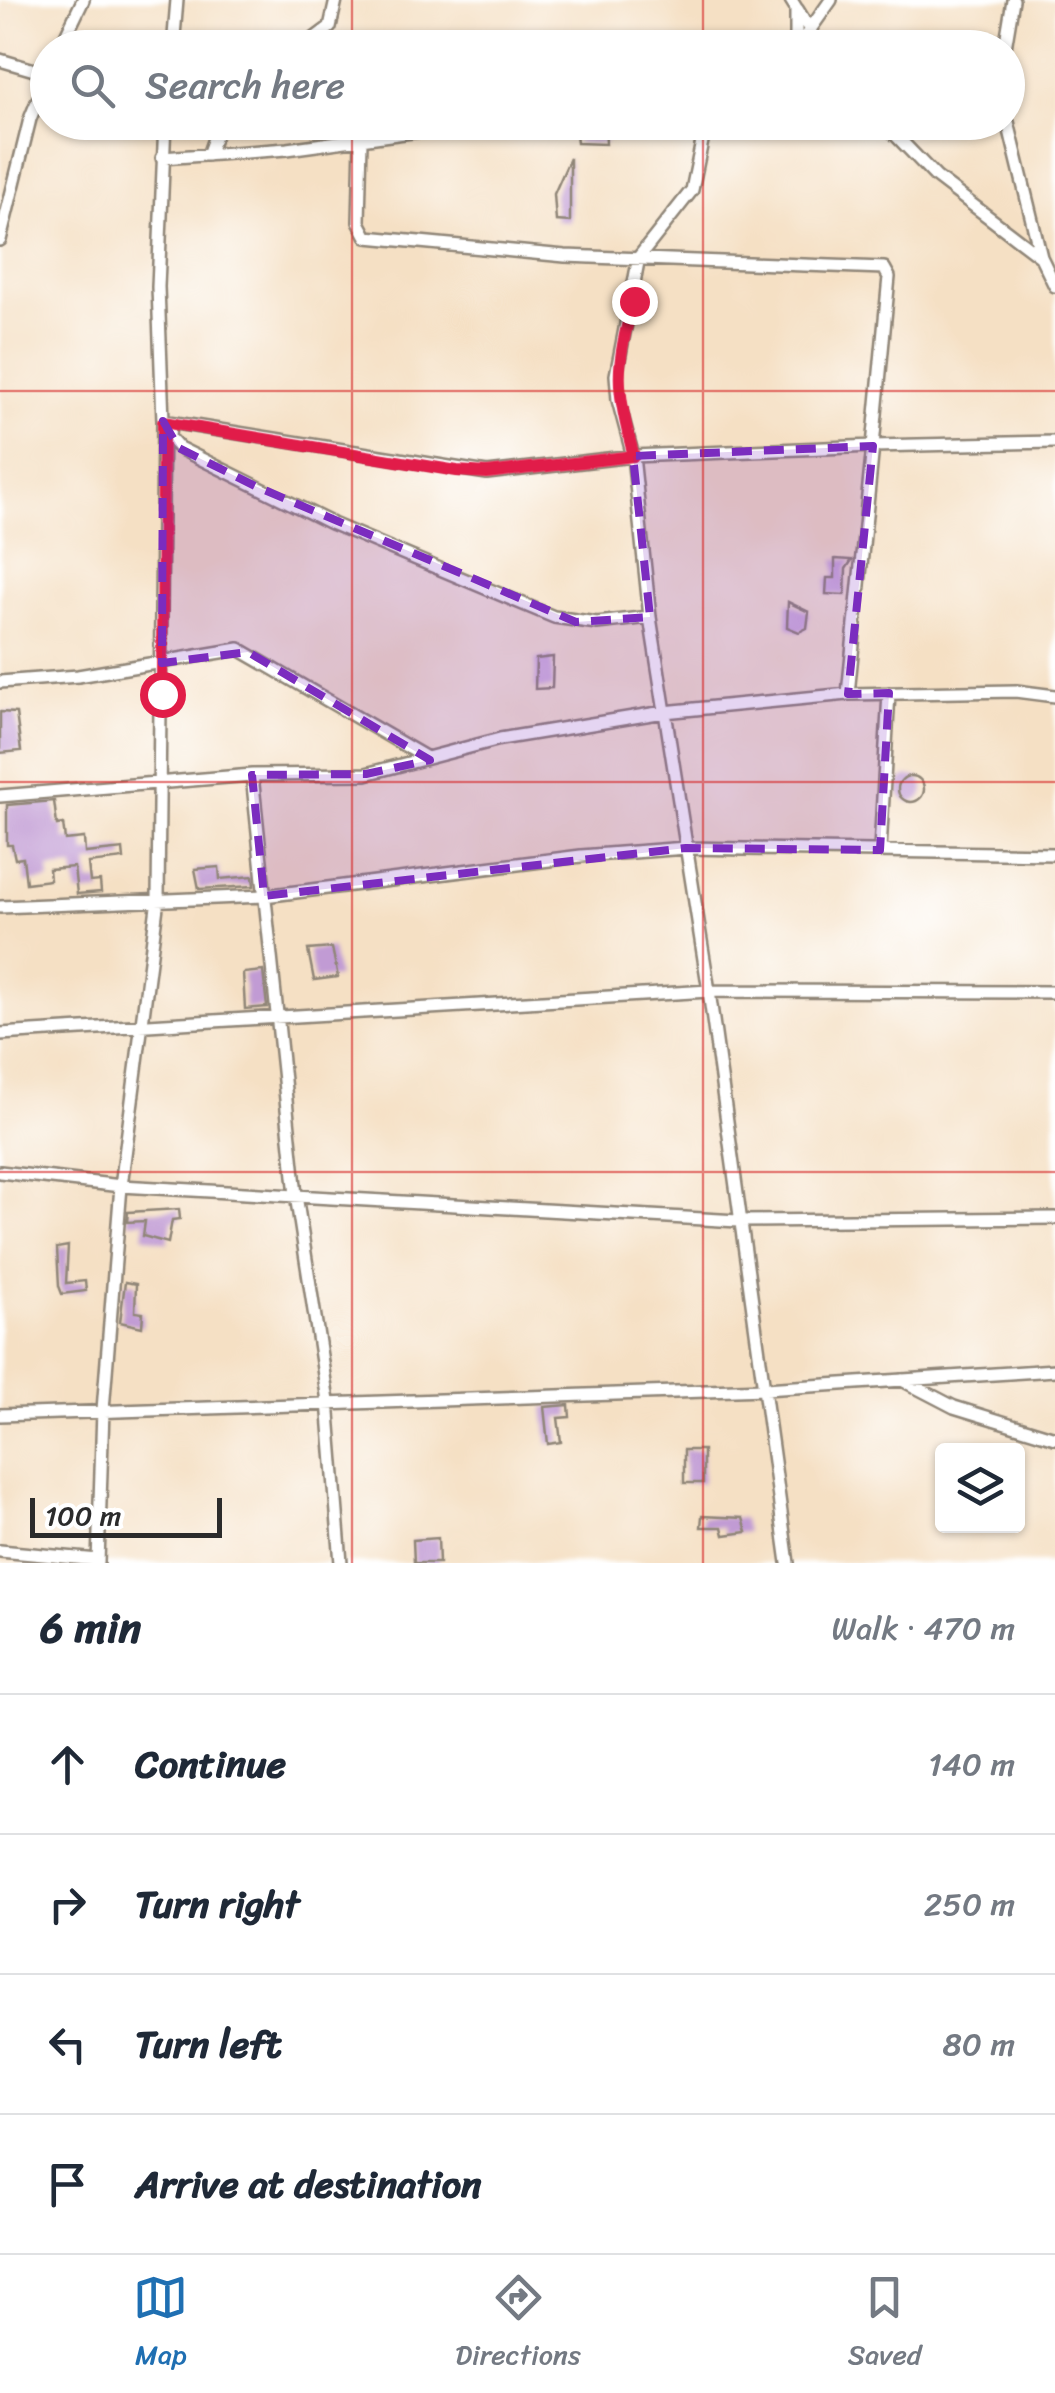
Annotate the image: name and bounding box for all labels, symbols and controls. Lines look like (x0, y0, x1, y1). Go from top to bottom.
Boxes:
search box (30, 30, 1025, 140)
text: Search here (145, 52, 345, 119)
icon: search (65, 58, 120, 113)
route end (612, 279, 658, 325)
route start (140, 672, 186, 718)
map controls (935, 1443, 1025, 1533)
button: layers (935, 1443, 1025, 1533)
text: 100 m (45, 1491, 121, 1540)
scale bar (30, 1493, 222, 1538)
text: 6 min (40, 1591, 141, 1665)
text: Walk · 470 m (832, 1600, 1015, 1657)
text: Continue (135, 1731, 286, 1798)
text: 140 m (928, 1736, 1015, 1793)
icon: ahead (40, 1737, 95, 1792)
text: Turn right (135, 1871, 300, 1938)
text: 250 m (924, 1876, 1015, 1933)
icon: right (40, 1877, 95, 1932)
text: Turn left (135, 2011, 281, 2078)
text: 80 m (943, 2016, 1015, 2073)
icon: left (40, 2017, 95, 2072)
text: Arrive at destination (135, 2151, 482, 2218)
icon: arrive (40, 2157, 95, 2212)
tab: Map (133, 2270, 188, 2379)
tab: Directions (455, 2270, 581, 2379)
tab: Saved (848, 2270, 922, 2379)

